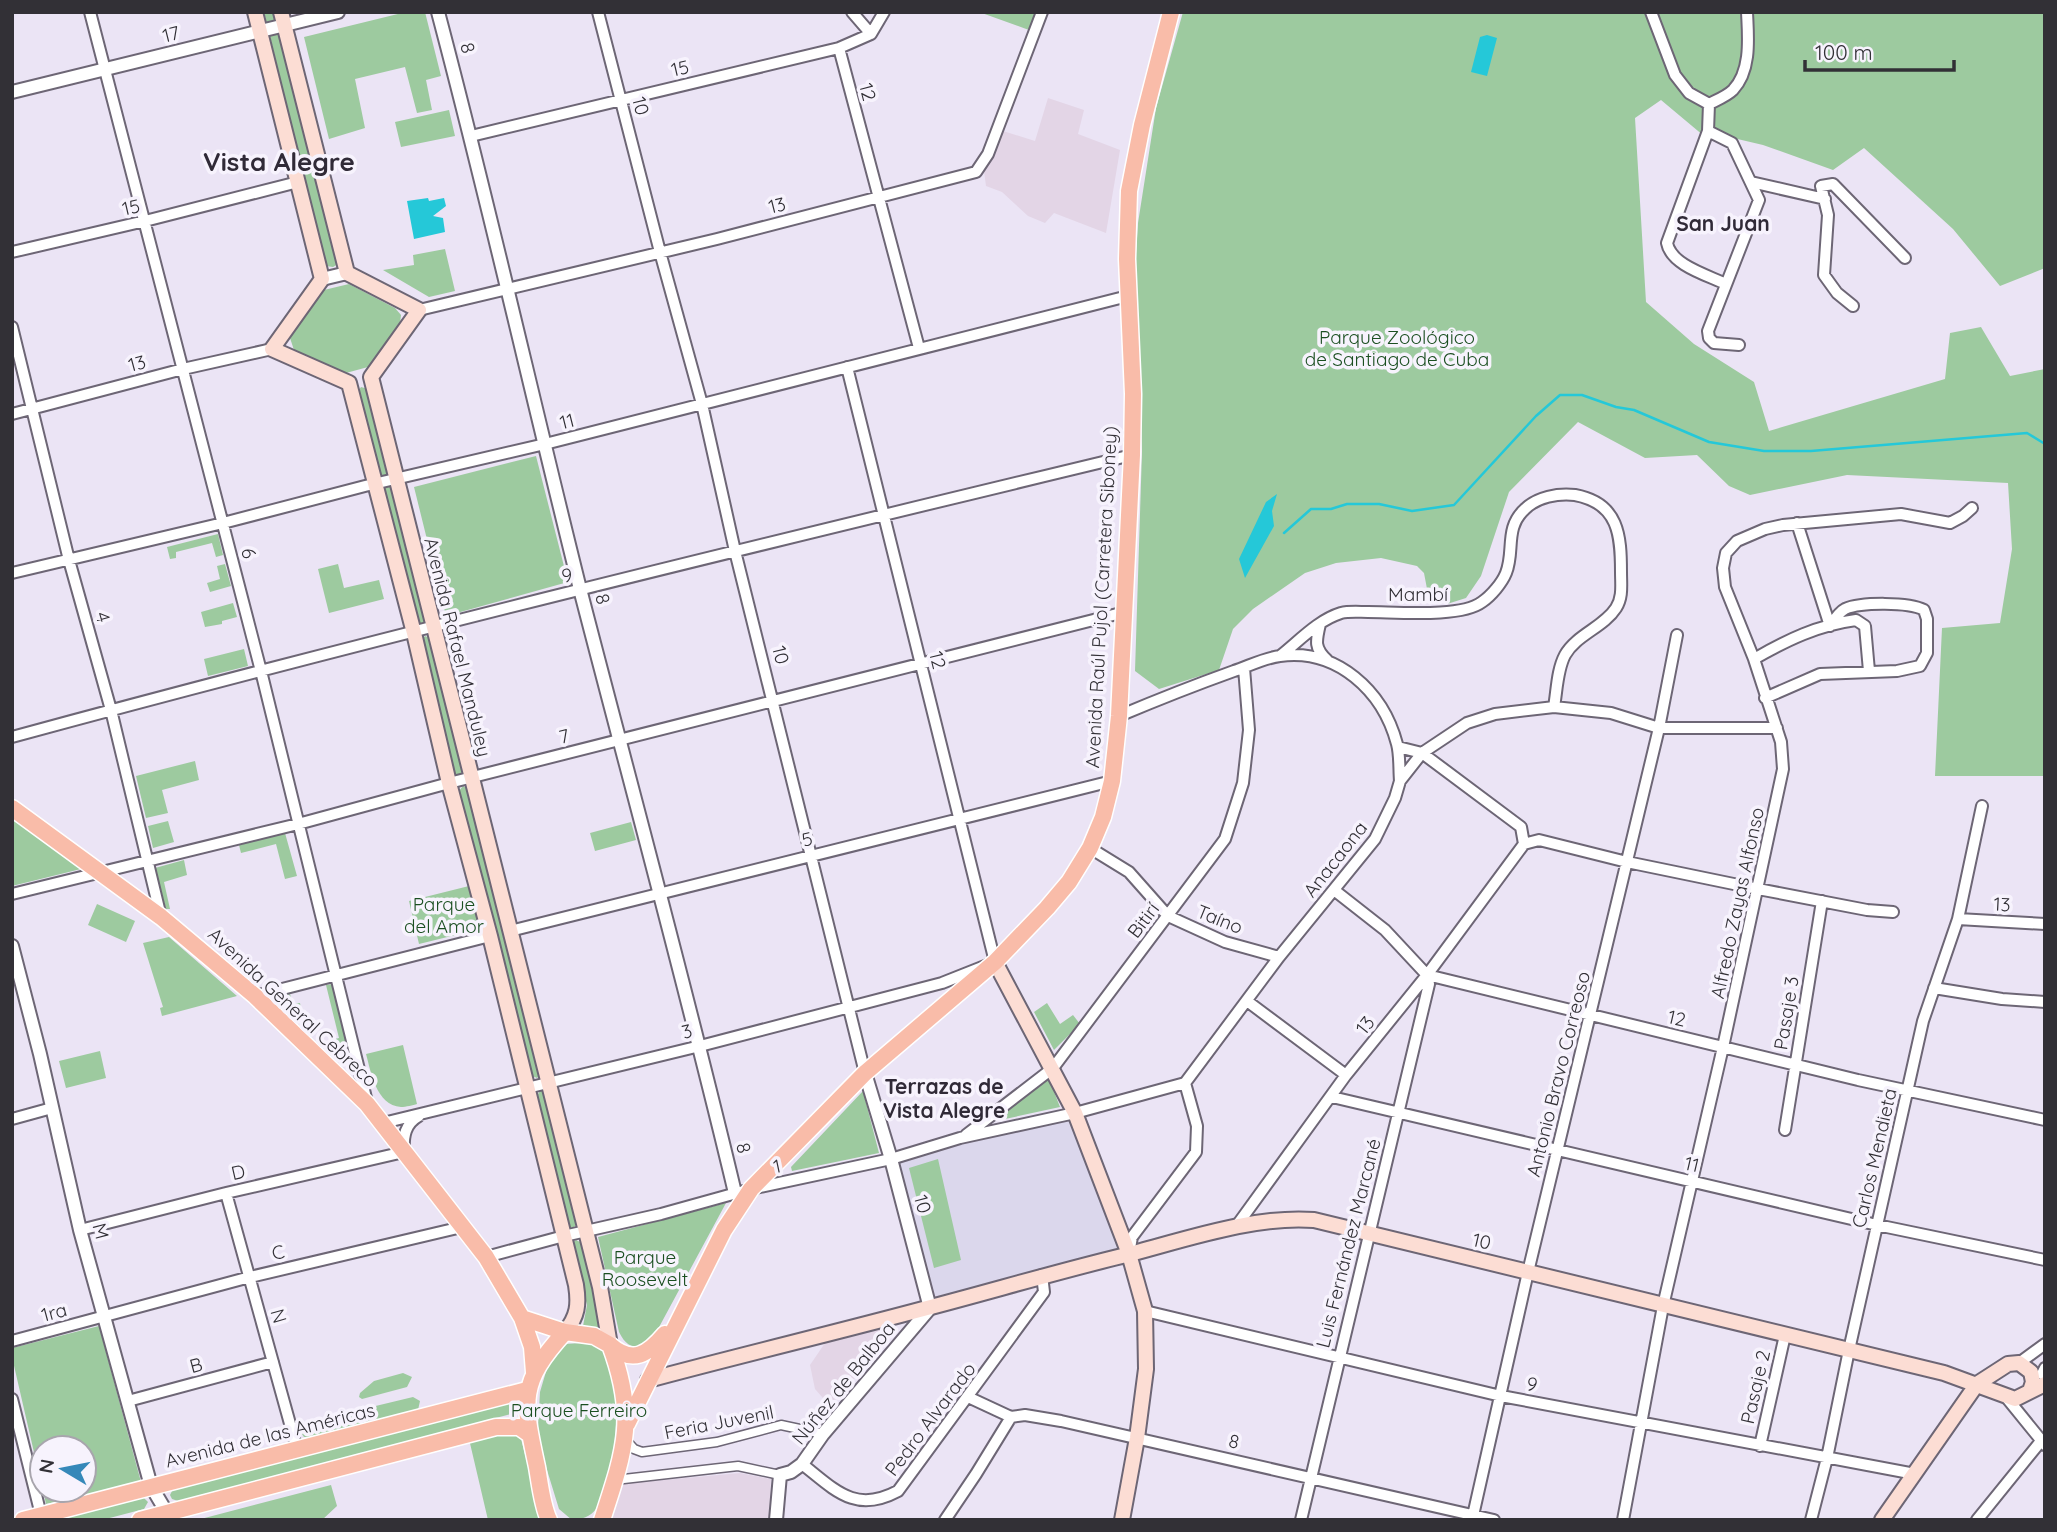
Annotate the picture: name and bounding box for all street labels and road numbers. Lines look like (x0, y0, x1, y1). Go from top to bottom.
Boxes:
street label: 17 (160, 20, 182, 48)
street label: 8 (455, 40, 481, 56)
street label: 15 (669, 54, 691, 82)
street label: 12 (854, 80, 882, 104)
street label: 10 (627, 94, 655, 118)
street label: 13 (766, 191, 788, 219)
street label: 15 (120, 193, 142, 221)
street label: 13 (126, 349, 148, 377)
street label: 11 (557, 408, 577, 434)
street label: Avenida Raúl Pujol (Carretera Siboney) (1080, 425, 1122, 769)
street label: Avenida Rafael Manduley (419, 535, 497, 759)
street label: 6 (236, 545, 262, 561)
street label: 9 (559, 562, 575, 588)
street label: Mambí (1388, 582, 1449, 606)
street label: 8 (590, 591, 616, 607)
street label: 4 (90, 609, 116, 625)
street label: 10 (767, 643, 795, 667)
street label: 12 (924, 649, 952, 671)
street label: 7 (556, 723, 572, 749)
street label: Alfredo Zayas Alfonso (1705, 805, 1769, 1001)
street label: Anacaona (1298, 816, 1372, 902)
street label: 5 (799, 826, 815, 852)
street label: 13 (1993, 892, 2011, 916)
street label: Bitirí (1122, 897, 1165, 943)
street label: Taíno (1193, 899, 1247, 939)
street label: Avenida General Cebreco (203, 922, 383, 1092)
street label: Antonio Bravo Correoso (1521, 969, 1595, 1179)
street label: Pasaje 3 (1768, 974, 1804, 1052)
street label: 12 (1666, 1004, 1688, 1032)
street label: 13 (1350, 1011, 1380, 1039)
street label: 3 (679, 1018, 695, 1044)
street label: Carlos Mendieta (1846, 1086, 1902, 1230)
street label: Luis Fernández Marcané (1310, 1136, 1386, 1350)
street label: 8 (731, 1140, 757, 1156)
street label: 11 (1682, 1151, 1702, 1177)
street label: 1 (771, 1154, 783, 1178)
street label: D (229, 1159, 247, 1185)
street label: 10 (909, 1192, 937, 1216)
street label: M (87, 1220, 115, 1242)
street label: 10 (1470, 1227, 1494, 1255)
street label: C (269, 1239, 287, 1265)
street label: 1ra (39, 1297, 69, 1327)
street label: N (266, 1306, 292, 1326)
street label: Núñez de Balboa (786, 1317, 900, 1449)
street label: Pasaje 2 (1735, 1348, 1775, 1426)
street label: B (187, 1352, 205, 1378)
street label: Pedro Alvarado (879, 1357, 981, 1481)
street label: 9 (1525, 1371, 1539, 1397)
street label: Avenida de las Américas (163, 1397, 377, 1473)
street label: Feria Juvenil (662, 1400, 776, 1444)
street label: 8 (1226, 1428, 1242, 1454)

